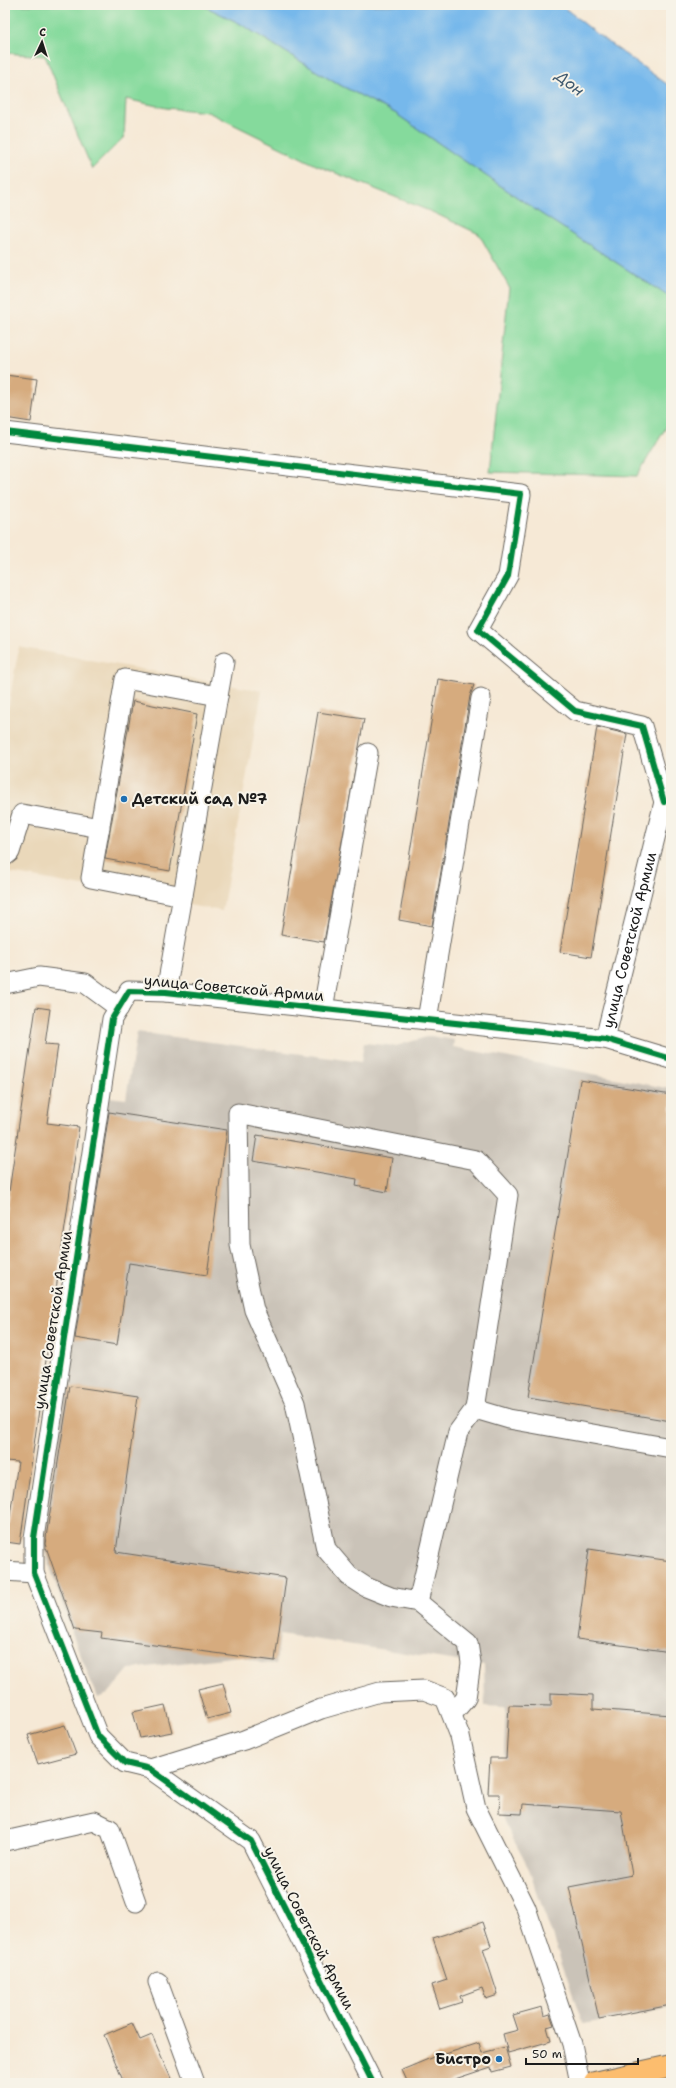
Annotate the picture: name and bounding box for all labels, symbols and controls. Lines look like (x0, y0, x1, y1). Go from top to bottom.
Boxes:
north arrow (22, 22, 62, 62)
text: С (39, 25, 47, 40)
water label: Дон (551, 65, 589, 101)
place label: Детский сад №7 (132, 789, 268, 809)
marker: Детский сад №7 (119, 794, 129, 804)
street label: улица Советской Армии (598, 850, 661, 1030)
street label: улица Советской Армии (143, 970, 325, 1006)
street label: улица Советской Армии (29, 1229, 77, 1411)
street label: улица Советской Армии (259, 1843, 359, 2013)
scale bar (526, 2040, 638, 2066)
text: 50 m (532, 2046, 562, 2062)
place label: Бистро (435, 2049, 491, 2069)
marker: Бистро (494, 2054, 504, 2064)

